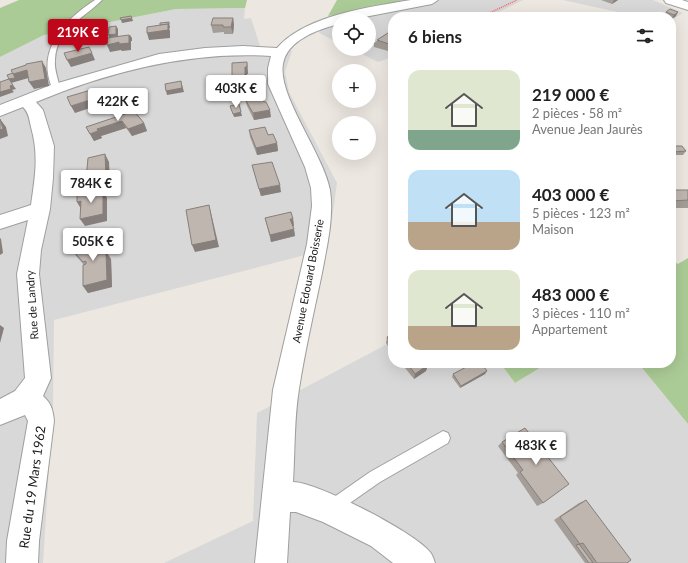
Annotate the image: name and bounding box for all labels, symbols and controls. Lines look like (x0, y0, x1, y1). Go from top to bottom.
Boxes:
map controls (332, 12, 376, 160)
button: locate (332, 12, 376, 56)
pin: 219K € (45, 19, 111, 53)
text: 219K € (57, 24, 99, 40)
icon: filters (634, 25, 656, 47)
text: 6 biens (408, 26, 462, 47)
button: + (332, 64, 376, 108)
pin: 403K € (203, 75, 269, 109)
text: 403K € (215, 80, 257, 96)
text: 219 000 € (532, 84, 609, 105)
icon: home (440, 86, 488, 134)
pin: 422K € (85, 88, 151, 122)
text: 422K € (97, 93, 139, 109)
text: 2 pièces · 58 m² (532, 105, 622, 121)
button: − (332, 116, 376, 160)
text: Avenue Jean Jaurès (532, 121, 643, 137)
pin: 784K € (58, 170, 124, 204)
text: 784K € (70, 175, 112, 191)
text: 403 000 € (532, 184, 609, 205)
icon: home (440, 186, 488, 234)
text: 5 pièces · 123 m² (532, 205, 630, 221)
street label: Avenue Edouard Boisserie (289, 218, 326, 344)
text: Maison (532, 221, 574, 237)
pin: 505K € (60, 228, 126, 262)
text: 505K € (72, 233, 114, 249)
street label: Rue de Landry (23, 270, 40, 340)
text: 483 000 € (532, 284, 609, 305)
icon: home (440, 286, 488, 334)
text: 3 pièces · 110 m² (532, 305, 630, 321)
text: Appartement (532, 321, 607, 337)
street label: Rue du 19 Mars 1962 (15, 425, 49, 549)
pin: 483K € (503, 432, 569, 466)
text: 483K € (515, 437, 557, 453)

